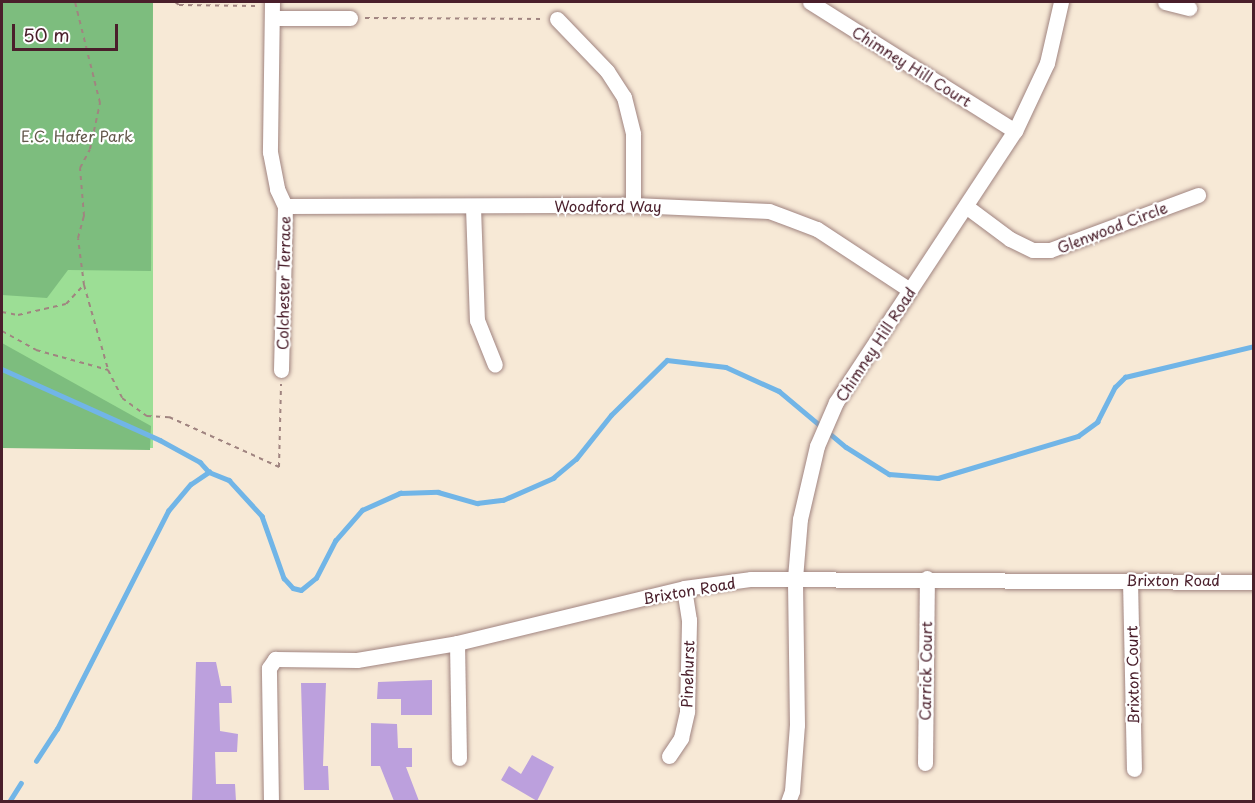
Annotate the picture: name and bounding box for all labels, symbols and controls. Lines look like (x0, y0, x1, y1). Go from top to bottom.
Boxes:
scale bar (15, 12, 122, 50)
text: 50 m (23, 21, 70, 48)
street label: Chimney Hill Court (849, 22, 975, 110)
park label: E.C. Hafer Park (20, 127, 134, 145)
street label: Woodford Way (555, 197, 661, 215)
street label: Glenwood Circle (1054, 198, 1170, 256)
street label: Colchester Terrace (273, 216, 293, 350)
street label: Chimney Hill Road (831, 283, 919, 405)
street label: Brixton Road (1126, 571, 1220, 589)
street label: Brixton Road (641, 573, 737, 607)
street label: Carrick Court (915, 621, 935, 721)
street label: Brixton Court (1122, 625, 1142, 725)
street label: Pinehurst (677, 640, 697, 708)

